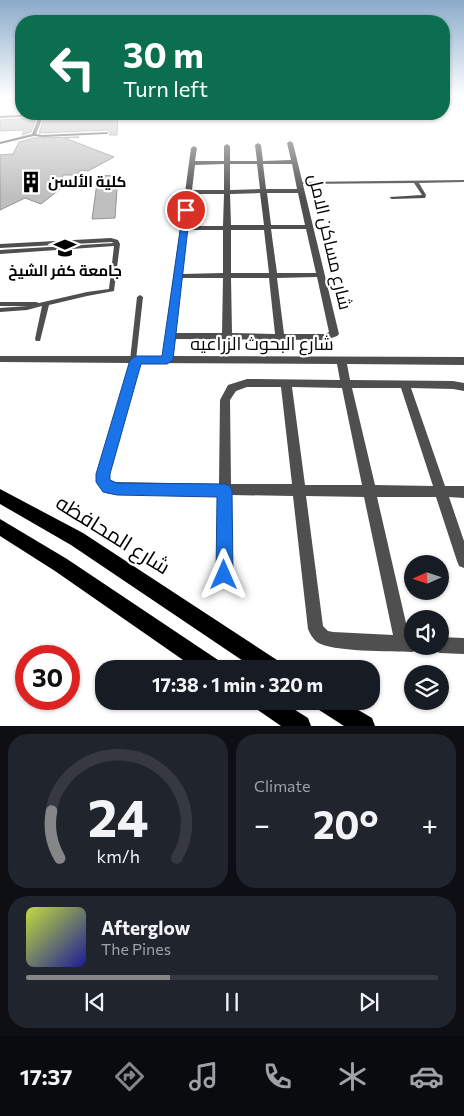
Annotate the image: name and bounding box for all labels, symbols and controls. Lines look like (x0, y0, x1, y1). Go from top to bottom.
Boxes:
text: 30 m (123, 32, 204, 75)
icon: left (40, 35, 105, 100)
text: Turn left (123, 75, 208, 102)
building icon: كلية الألسن (18, 169, 44, 195)
place label: كلية الألسن (48, 172, 126, 191)
street label: شارع مساكن الامل (303, 172, 357, 312)
pin (165, 189, 207, 231)
icon: arrive (172, 196, 200, 224)
school or university icon: جامعة كفر الشيخ (52, 235, 78, 261)
place label: جامعة كفر الشيخ (8, 261, 122, 281)
street label: شارع البحوث الزراعيه (190, 332, 334, 356)
street label: شارع المحافظه (51, 489, 175, 581)
position arrow (197, 548, 249, 600)
north arrow (404, 555, 449, 600)
map controls (404, 555, 449, 710)
button: sound (404, 610, 449, 655)
speed limit sign: 30 (15, 645, 80, 710)
button: layers (404, 665, 449, 710)
text: 17:38 · 1 min · 320 m (152, 673, 323, 696)
text: Climate (254, 776, 310, 795)
text: 24 (88, 784, 148, 848)
text: 20° (313, 800, 379, 847)
text: − (254, 807, 270, 841)
text: + (422, 807, 438, 841)
text: km/h (96, 845, 140, 867)
text: Afterglow (101, 916, 190, 939)
text: The Pines (101, 939, 171, 958)
icon: previous (81, 988, 109, 1016)
icon: pause (218, 988, 246, 1016)
icon: next (355, 988, 383, 1016)
icon: directions (112, 1059, 147, 1094)
icon: music (186, 1059, 221, 1094)
icon: phone (260, 1059, 295, 1094)
icon: climate (335, 1059, 370, 1094)
icon: car (409, 1059, 444, 1094)
text: 17:37 (20, 1063, 72, 1090)

